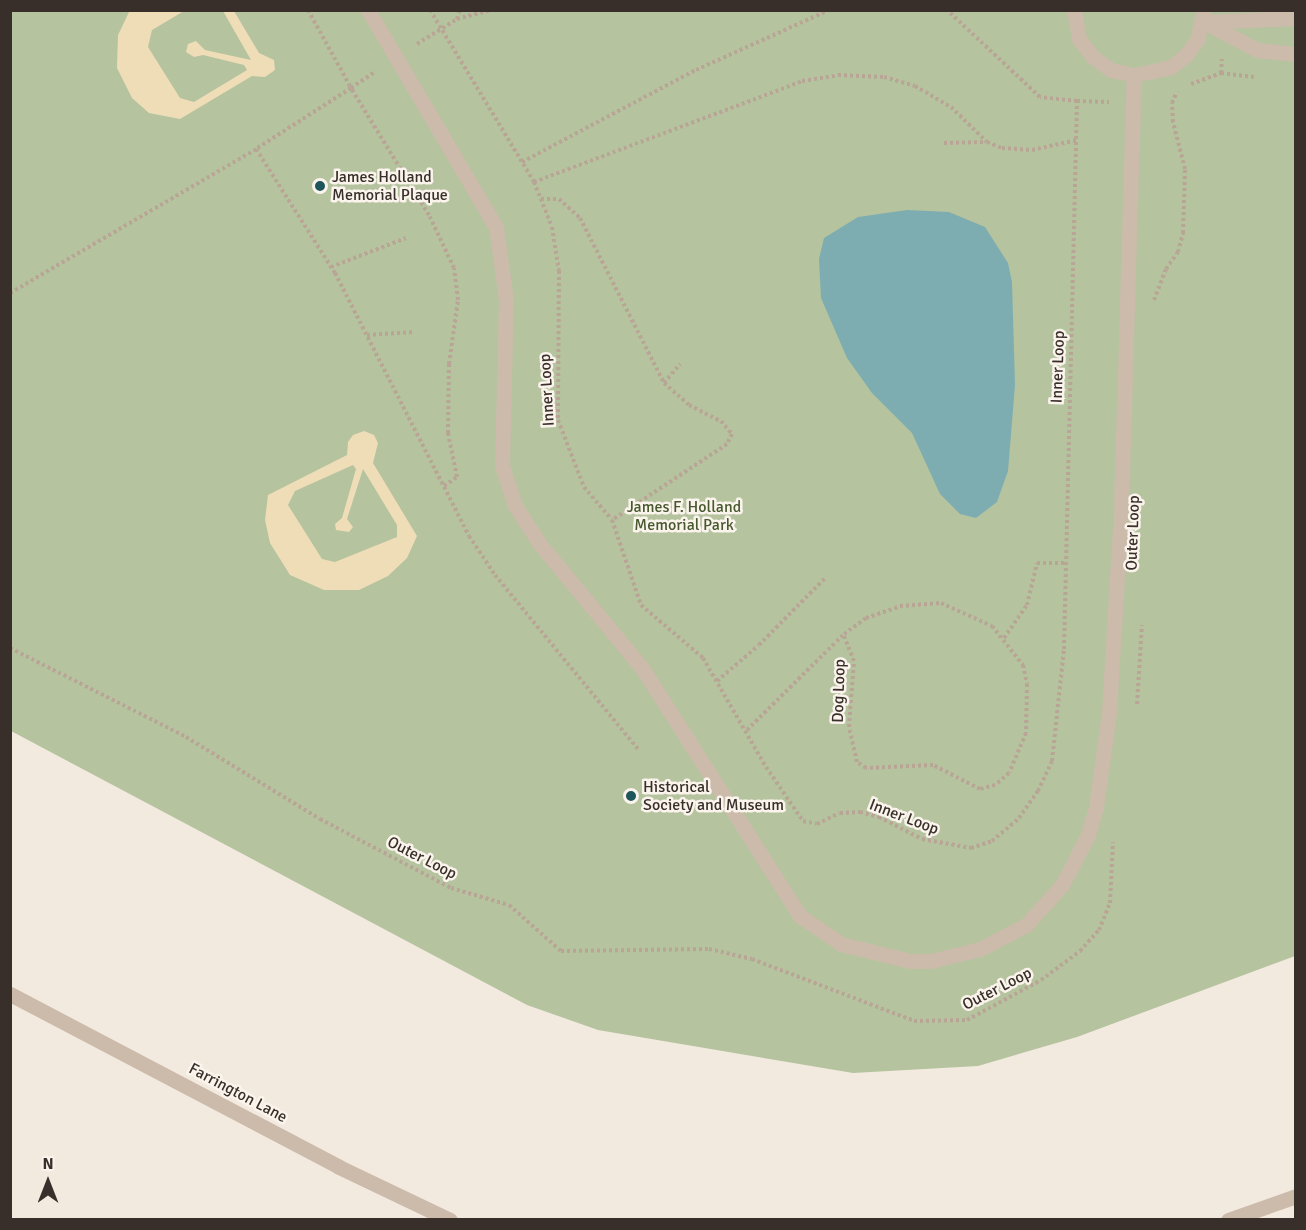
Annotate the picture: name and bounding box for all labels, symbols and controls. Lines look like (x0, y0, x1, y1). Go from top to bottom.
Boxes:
place label: James Holland Memorial Plaque (332, 167, 448, 205)
marker: James Holland Memorial Plaque (313, 179, 327, 193)
street label: Inner Loop (1047, 330, 1069, 404)
street label: Inner Loop (536, 353, 558, 427)
street label: Outer Loop (1122, 495, 1144, 571)
park label: James F. Holland Memorial Park (627, 497, 741, 535)
street label: Dog Loop (828, 659, 850, 723)
place label: Historical Society and Museum (643, 777, 784, 815)
marker: Historical Society and Museum (624, 789, 638, 803)
street label: Inner Loop (867, 795, 941, 839)
street label: Outer Loop (384, 832, 460, 884)
street label: Outer Loop (959, 963, 1035, 1015)
street label: Farrington Lane (186, 1059, 290, 1127)
north arrow (18, 1152, 78, 1212)
text: N (42, 1154, 54, 1174)

